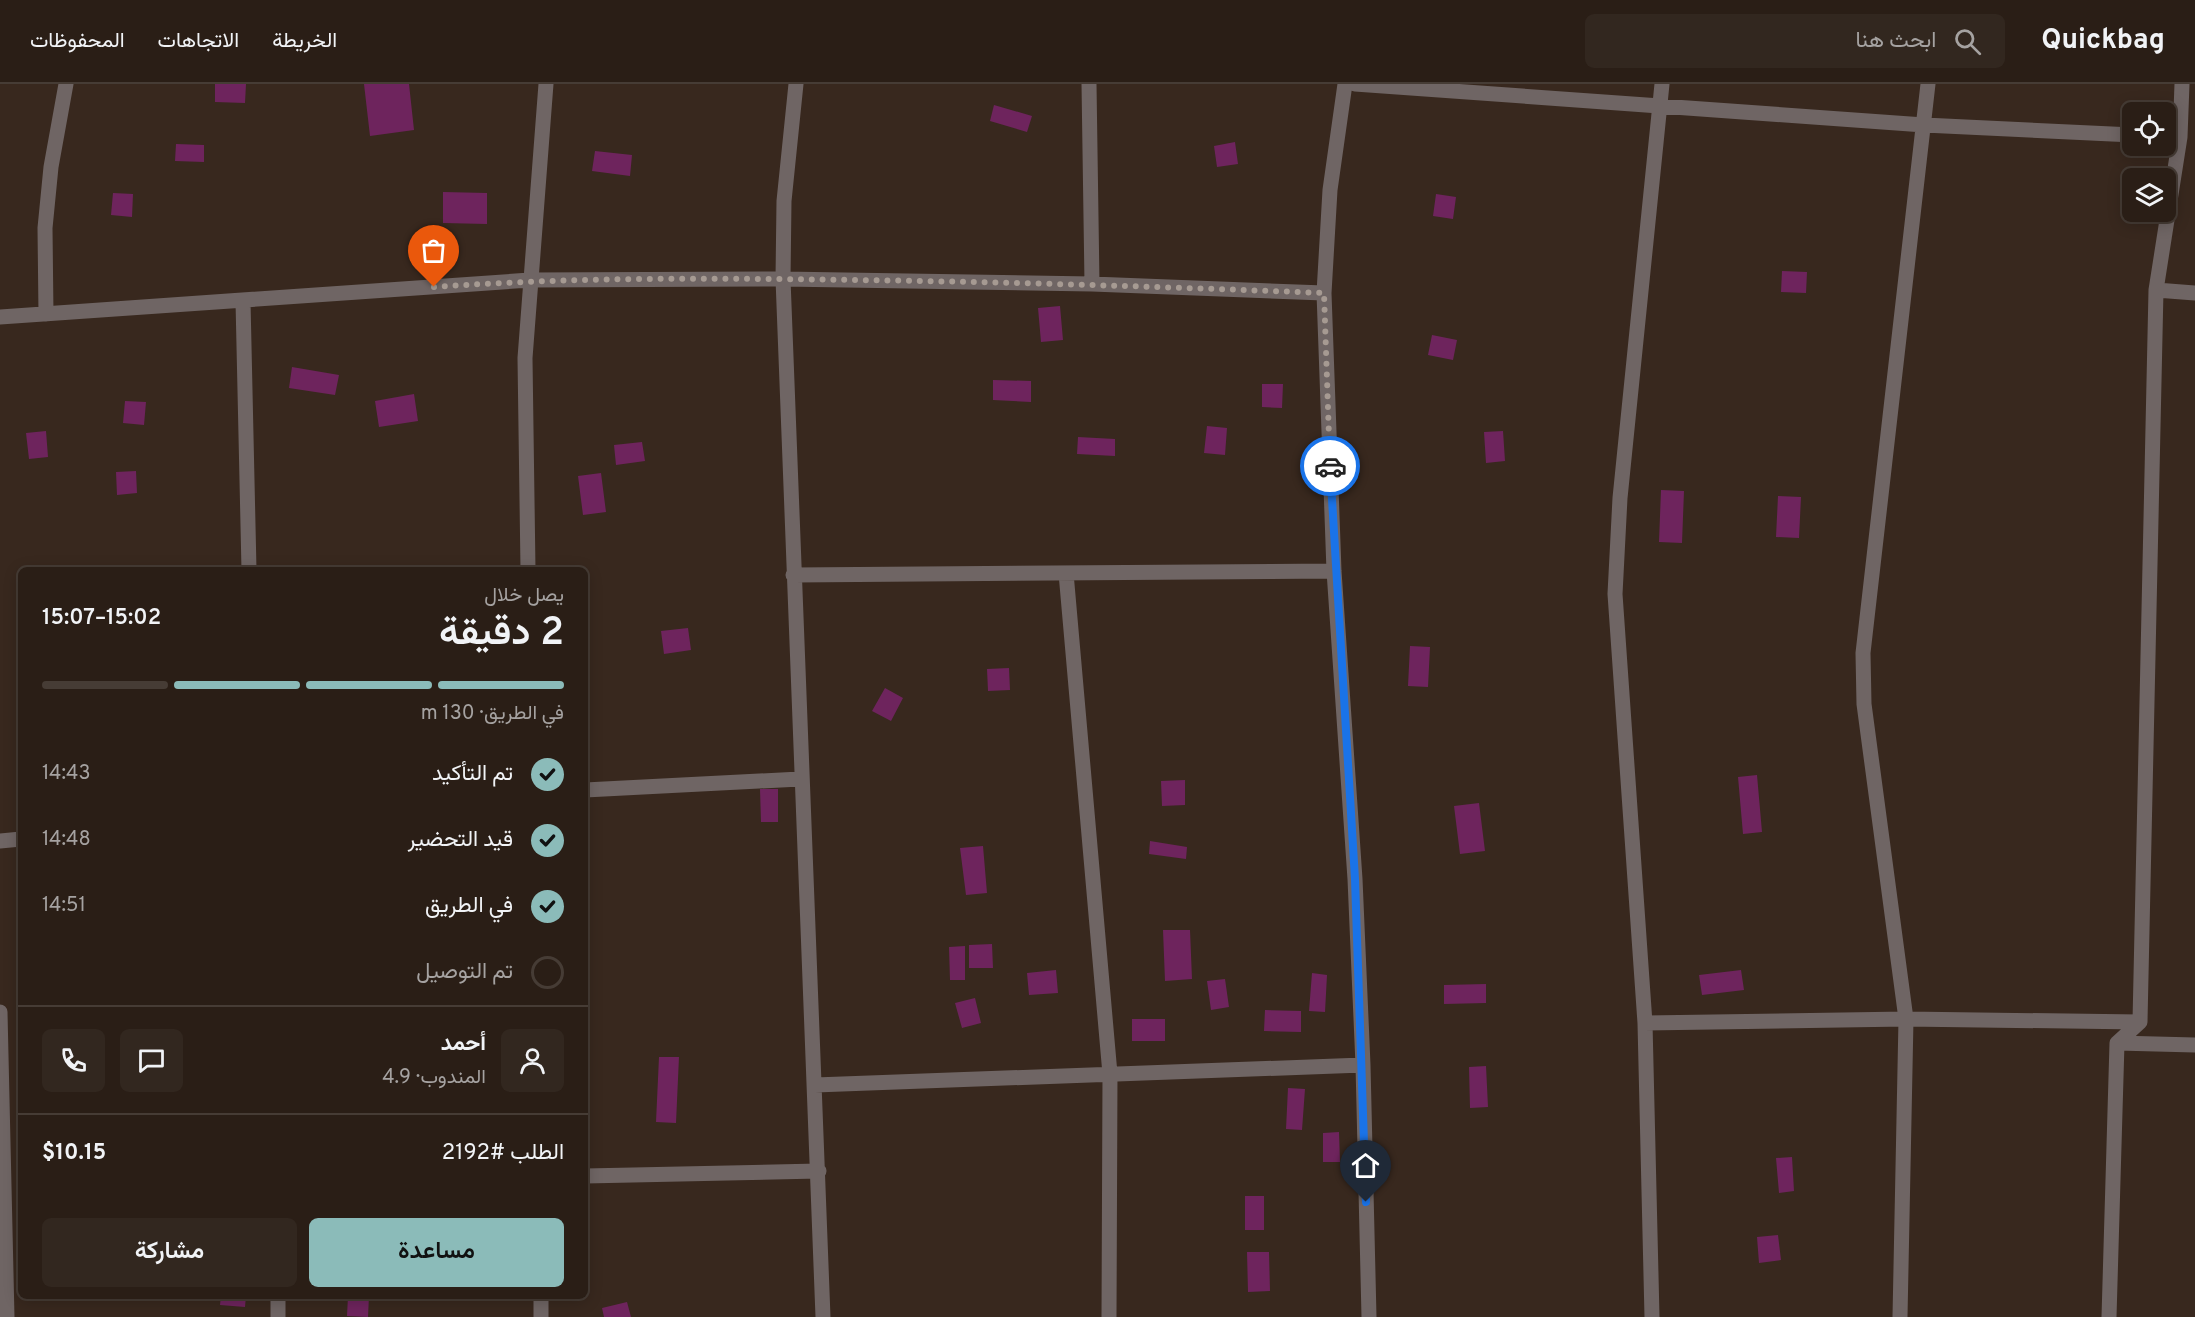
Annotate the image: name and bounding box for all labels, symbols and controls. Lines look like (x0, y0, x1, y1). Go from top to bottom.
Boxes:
search box (1585, 14, 2005, 68)
text: Quickbag (2041, 23, 2165, 59)
icon: search (1951, 25, 1984, 58)
text: المحفوظات (30, 28, 125, 55)
text: الاتجاهات (158, 28, 239, 55)
text: الخريطة (272, 28, 337, 55)
text: ابحث هنا (1856, 28, 1936, 55)
map controls (2122, 102, 2176, 222)
button: locate (2122, 102, 2176, 156)
button: layers (2122, 168, 2176, 222)
pin (408, 225, 459, 287)
icon: bag (417, 234, 450, 267)
courier (1300, 436, 1360, 496)
icon: car (1314, 450, 1347, 483)
text: يصل خلال (484, 583, 564, 609)
text: 15:02–15:07 (42, 605, 161, 632)
text: 2 دقيقة (439, 610, 564, 659)
text: في الطريق · 130 m (421, 701, 564, 727)
icon: check (531, 758, 564, 791)
text: 14:43 (42, 761, 90, 787)
text: تم التأكيد (432, 761, 513, 788)
icon: check (531, 824, 564, 857)
text: 14:48 (42, 827, 91, 853)
text: قيد التحضير (408, 827, 513, 854)
icon: check (531, 890, 564, 923)
text: 14:51 (42, 893, 86, 919)
text: في الطريق (425, 893, 513, 920)
text: تم التوصيل (416, 959, 513, 986)
button: phone (42, 1029, 105, 1092)
button: chat (120, 1029, 183, 1092)
button: person (501, 1029, 564, 1092)
text: أحمد (441, 1031, 486, 1058)
text: المندوب · 4.9 (382, 1065, 486, 1091)
text: $10.15 (42, 1140, 106, 1167)
text: الطلب #2192 (442, 1140, 564, 1167)
pin (1340, 1140, 1391, 1202)
icon: home (1349, 1149, 1382, 1182)
button: مشاركة (42, 1218, 297, 1287)
button: مساعدة (309, 1218, 564, 1287)

